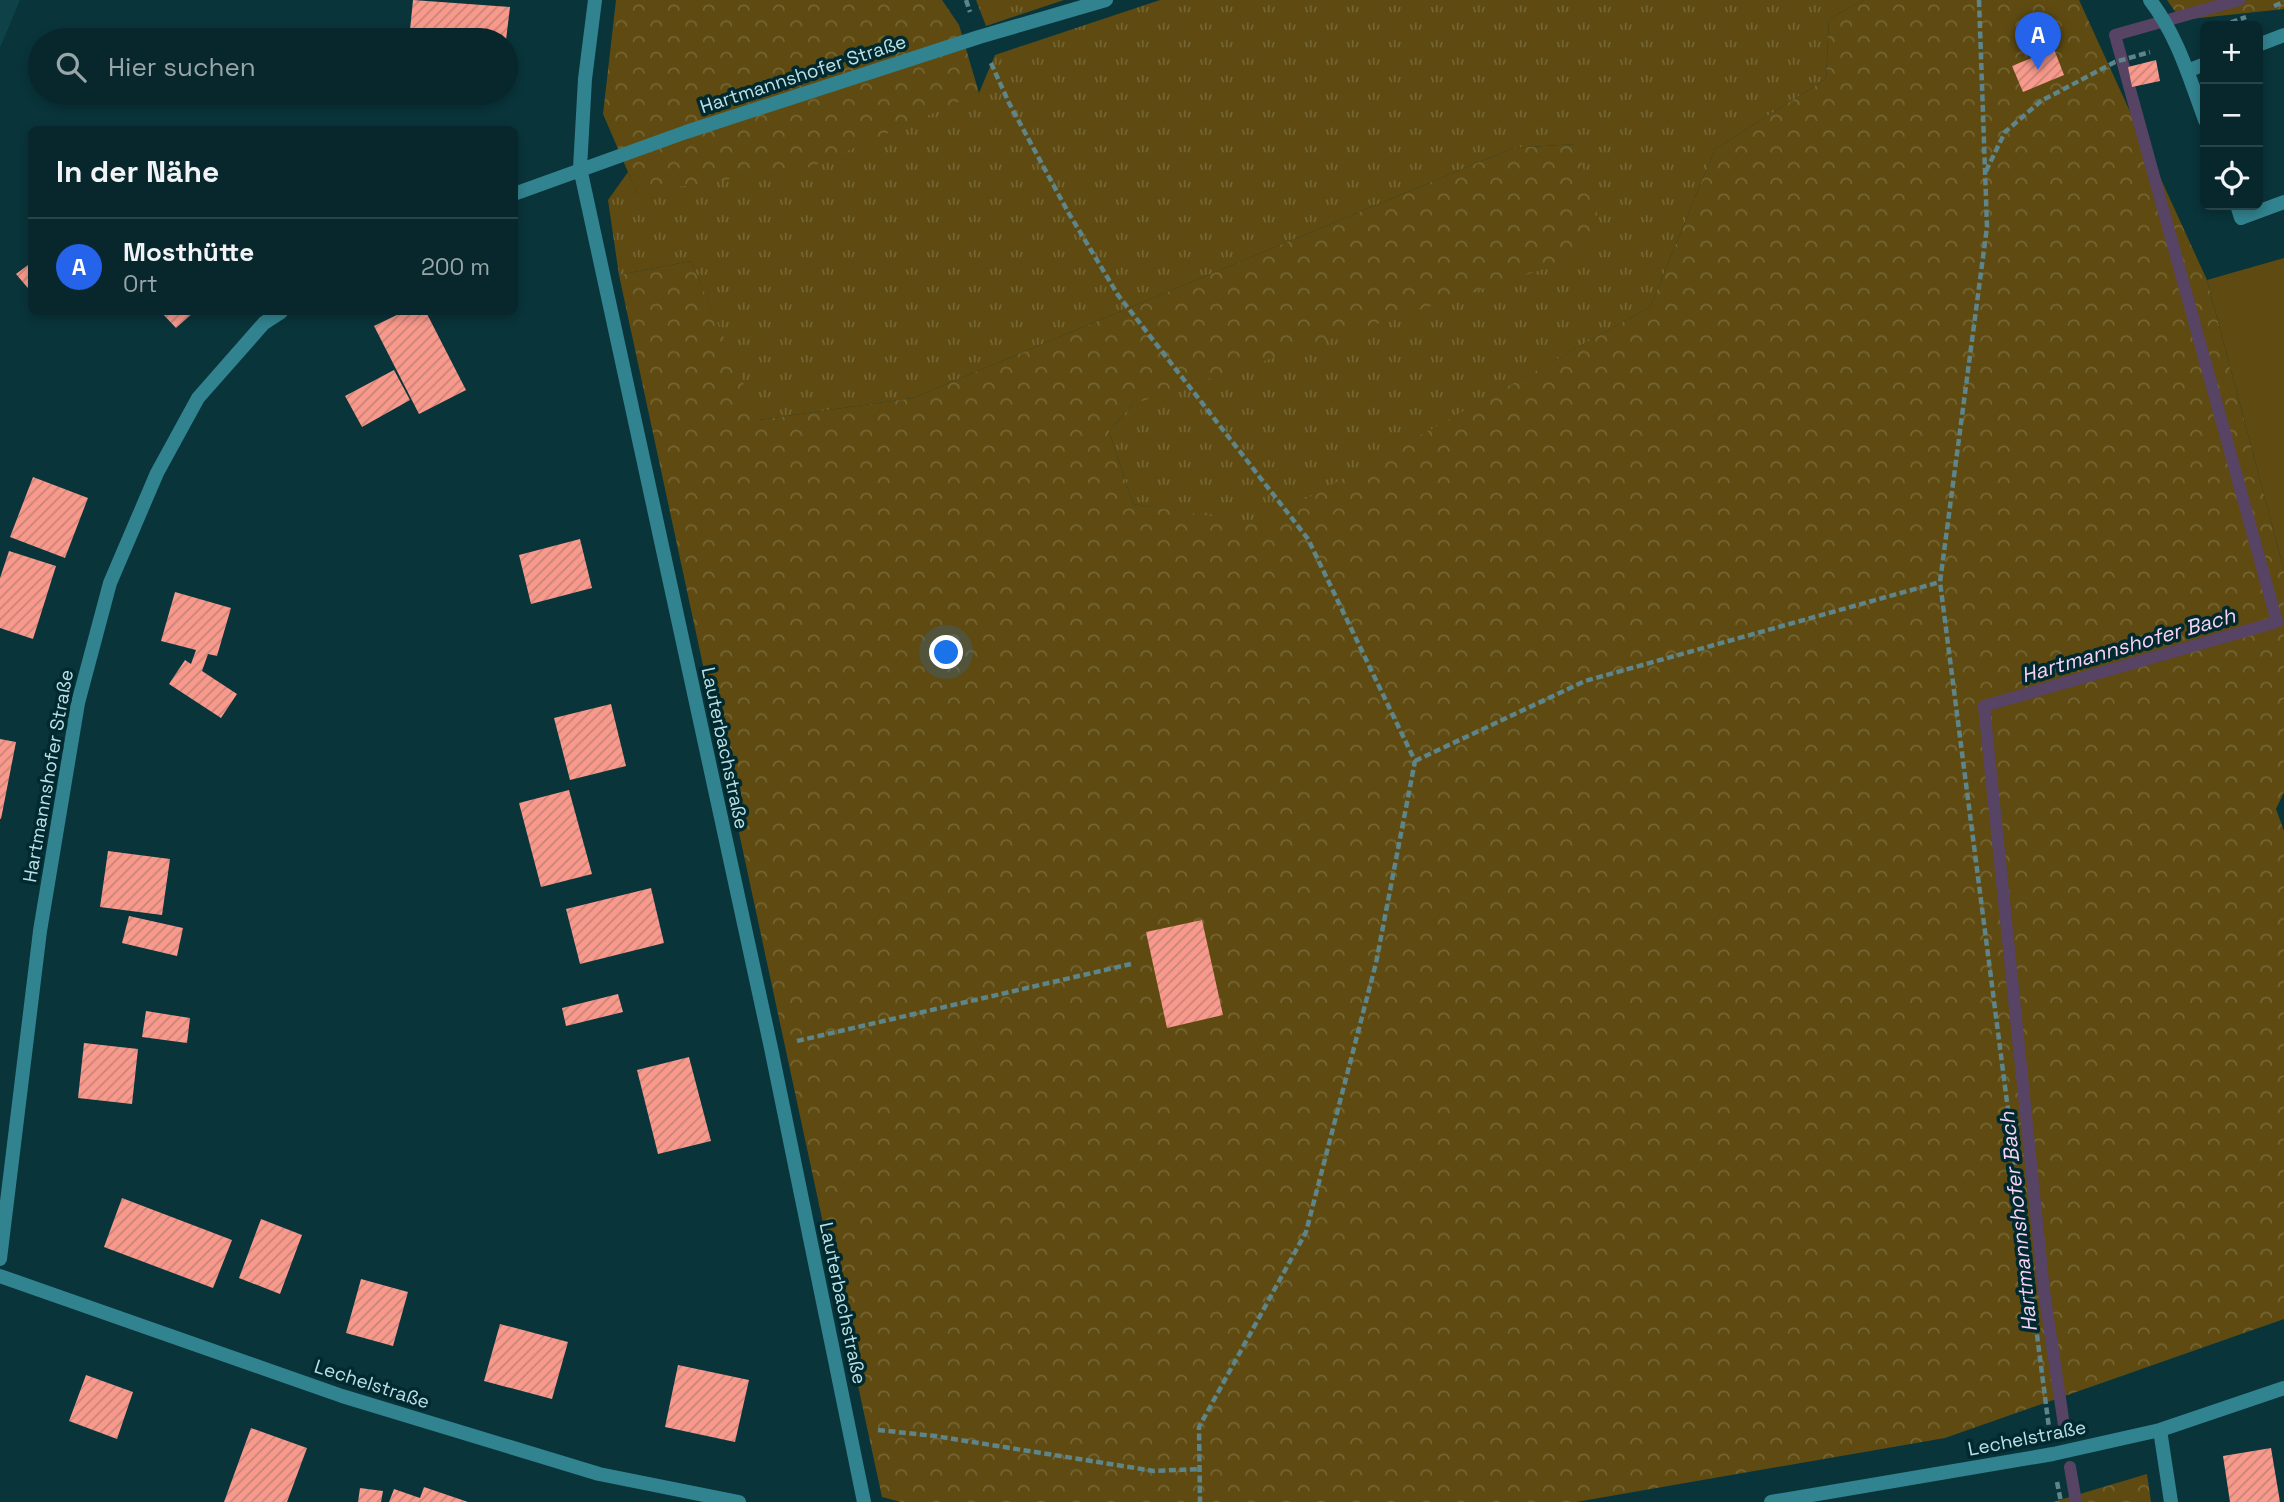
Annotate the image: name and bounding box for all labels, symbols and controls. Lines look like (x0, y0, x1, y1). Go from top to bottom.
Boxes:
pin: A (2015, 12, 2061, 70)
map controls (2200, 21, 2263, 210)
button: + (2200, 21, 2263, 84)
search box (28, 28, 518, 105)
street label: Hartmannshofer Straße (697, 29, 909, 119)
icon: search (52, 48, 90, 86)
text: Hier suchen (108, 50, 256, 84)
button: − (2200, 84, 2263, 147)
button: locate (2200, 147, 2263, 210)
text: In der Nähe (56, 152, 219, 191)
text: Mosthütte (123, 235, 254, 269)
text: A (72, 252, 86, 282)
text: 200 m (421, 252, 490, 282)
text: Ort (123, 269, 158, 299)
water label: Hartmannshofer Bach (2018, 601, 2239, 688)
your location (929, 635, 963, 669)
street label: Lauterbachstraße (696, 665, 754, 831)
street label: Hartmannshofer Straße (17, 668, 79, 884)
water label: Hartmannshofer Bach (1993, 1109, 2043, 1334)
street label: Lauterbachstraße (814, 1220, 872, 1386)
street label: Lechelstraße (311, 1354, 433, 1414)
street label: Lechelstraße (1966, 1414, 2088, 1462)

